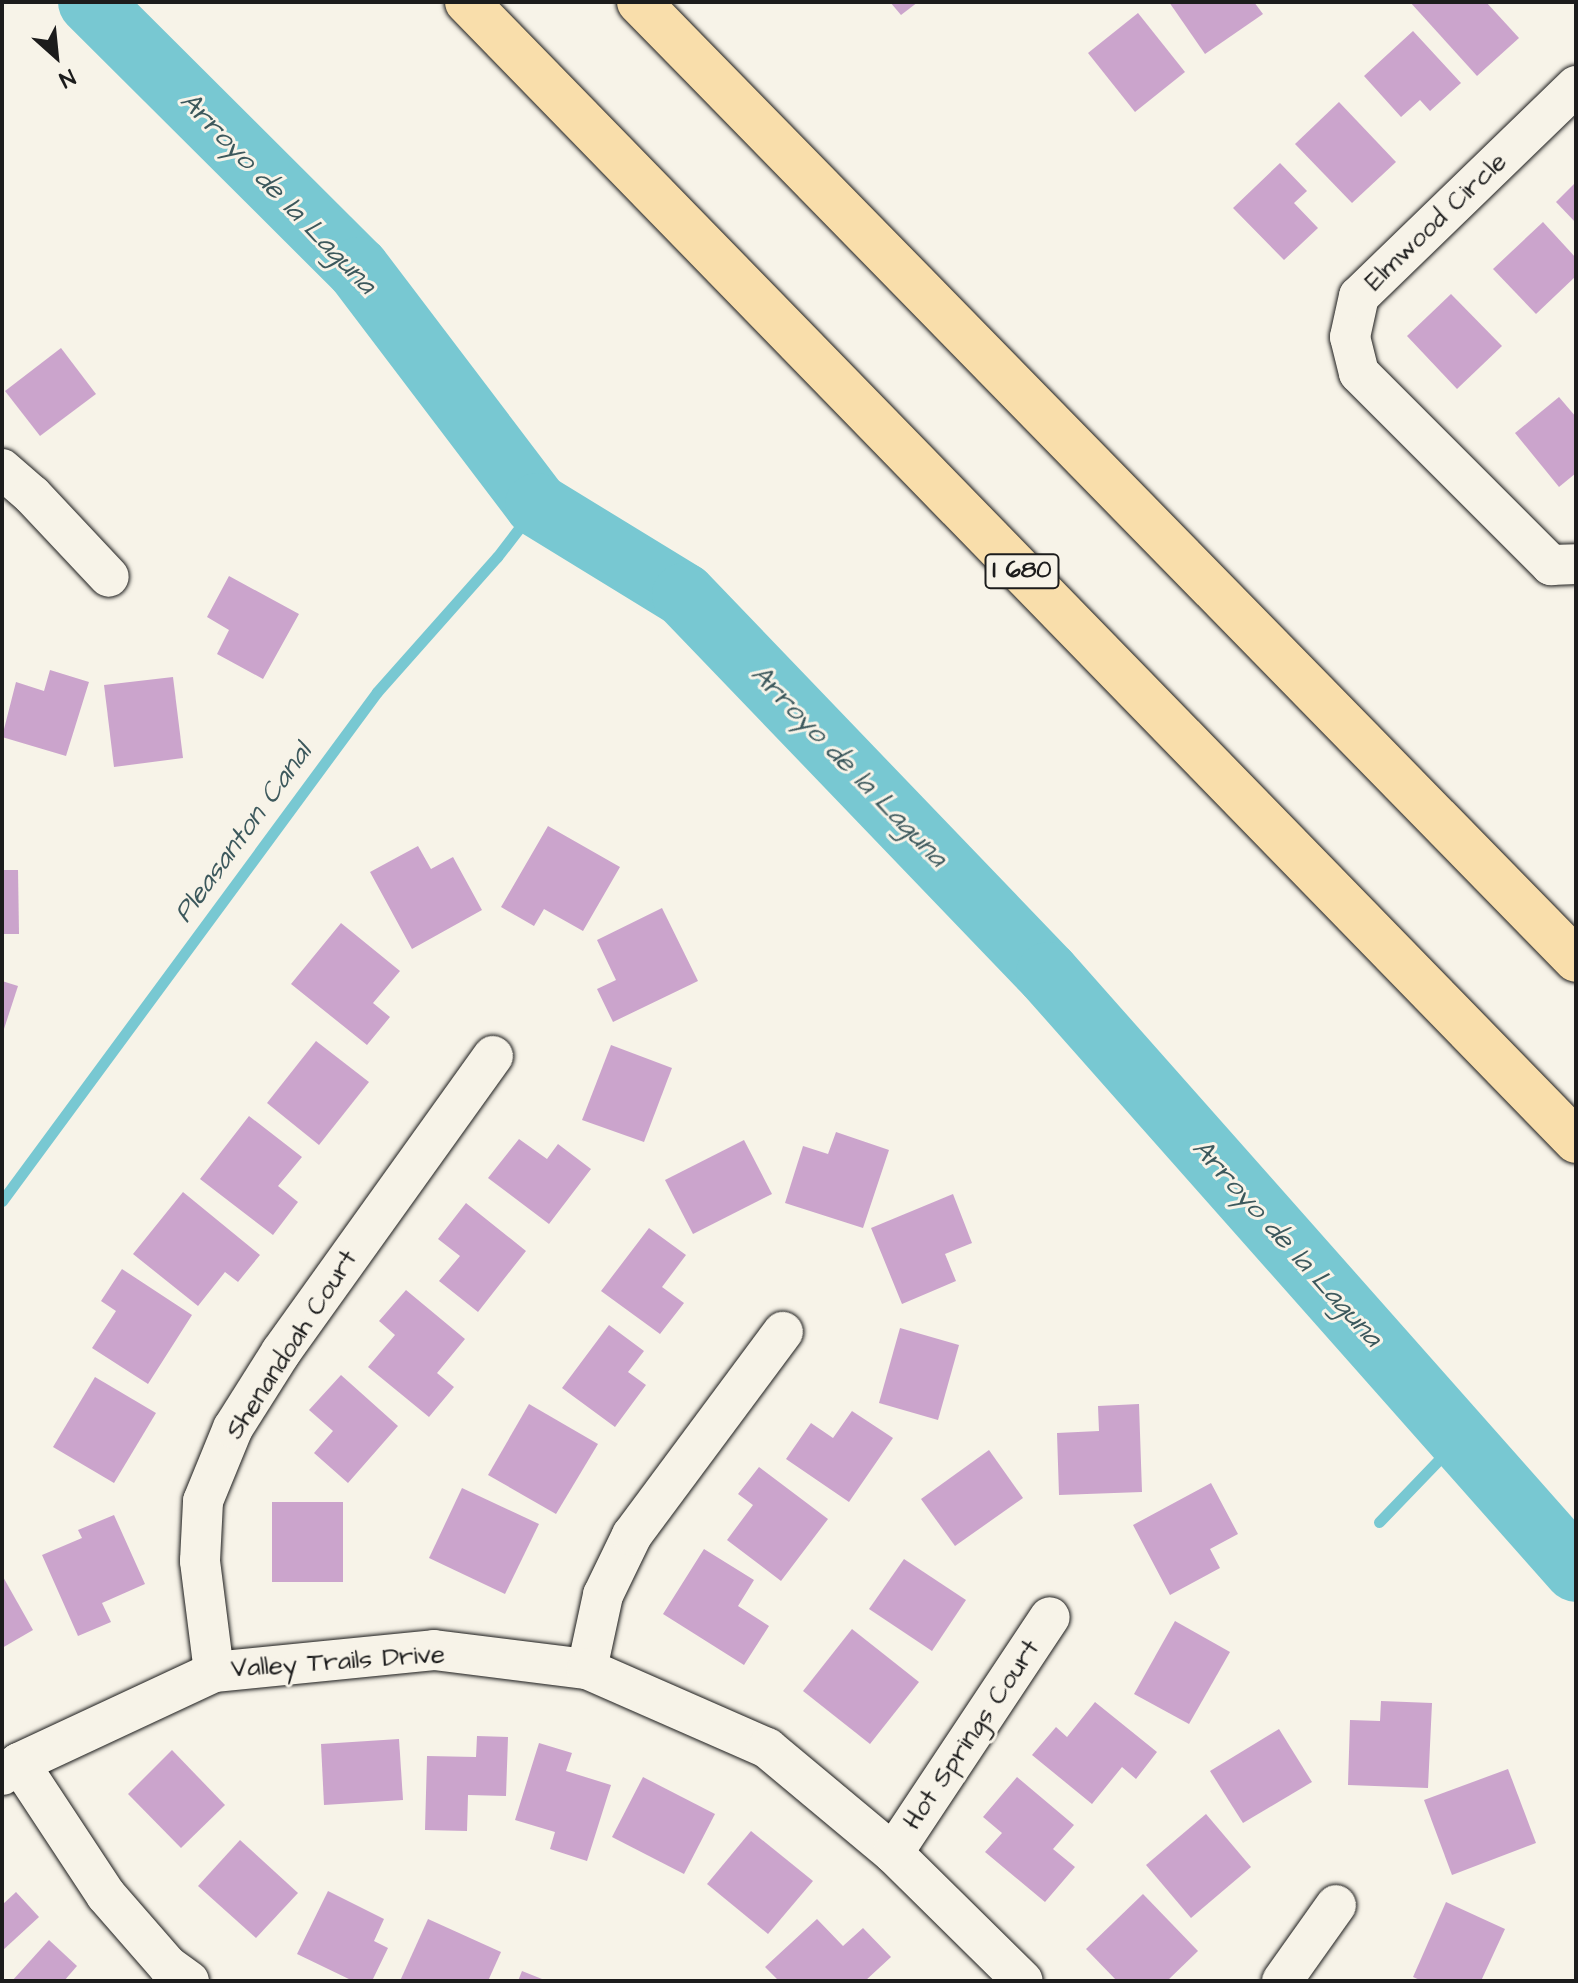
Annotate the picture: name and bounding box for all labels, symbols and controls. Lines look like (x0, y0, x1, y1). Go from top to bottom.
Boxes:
north arrow (16, 16, 96, 96)
text: N (54, 61, 80, 95)
water label: Arroyo de la Laguna (173, 85, 383, 301)
street label: Elmwood Circle (1359, 147, 1513, 297)
road number: I 680 (984, 551, 1060, 591)
water label: Arroyo de la Laguna (744, 658, 954, 874)
water label: Pleasanton Canal (167, 737, 319, 929)
water label: Arroyo de la Laguna (1185, 1132, 1389, 1354)
street label: Shenandoah Court (219, 1245, 365, 1445)
street label: Hot Springs Court (897, 1634, 1047, 1836)
street label: Valley Trails Drive (230, 1639, 446, 1685)

